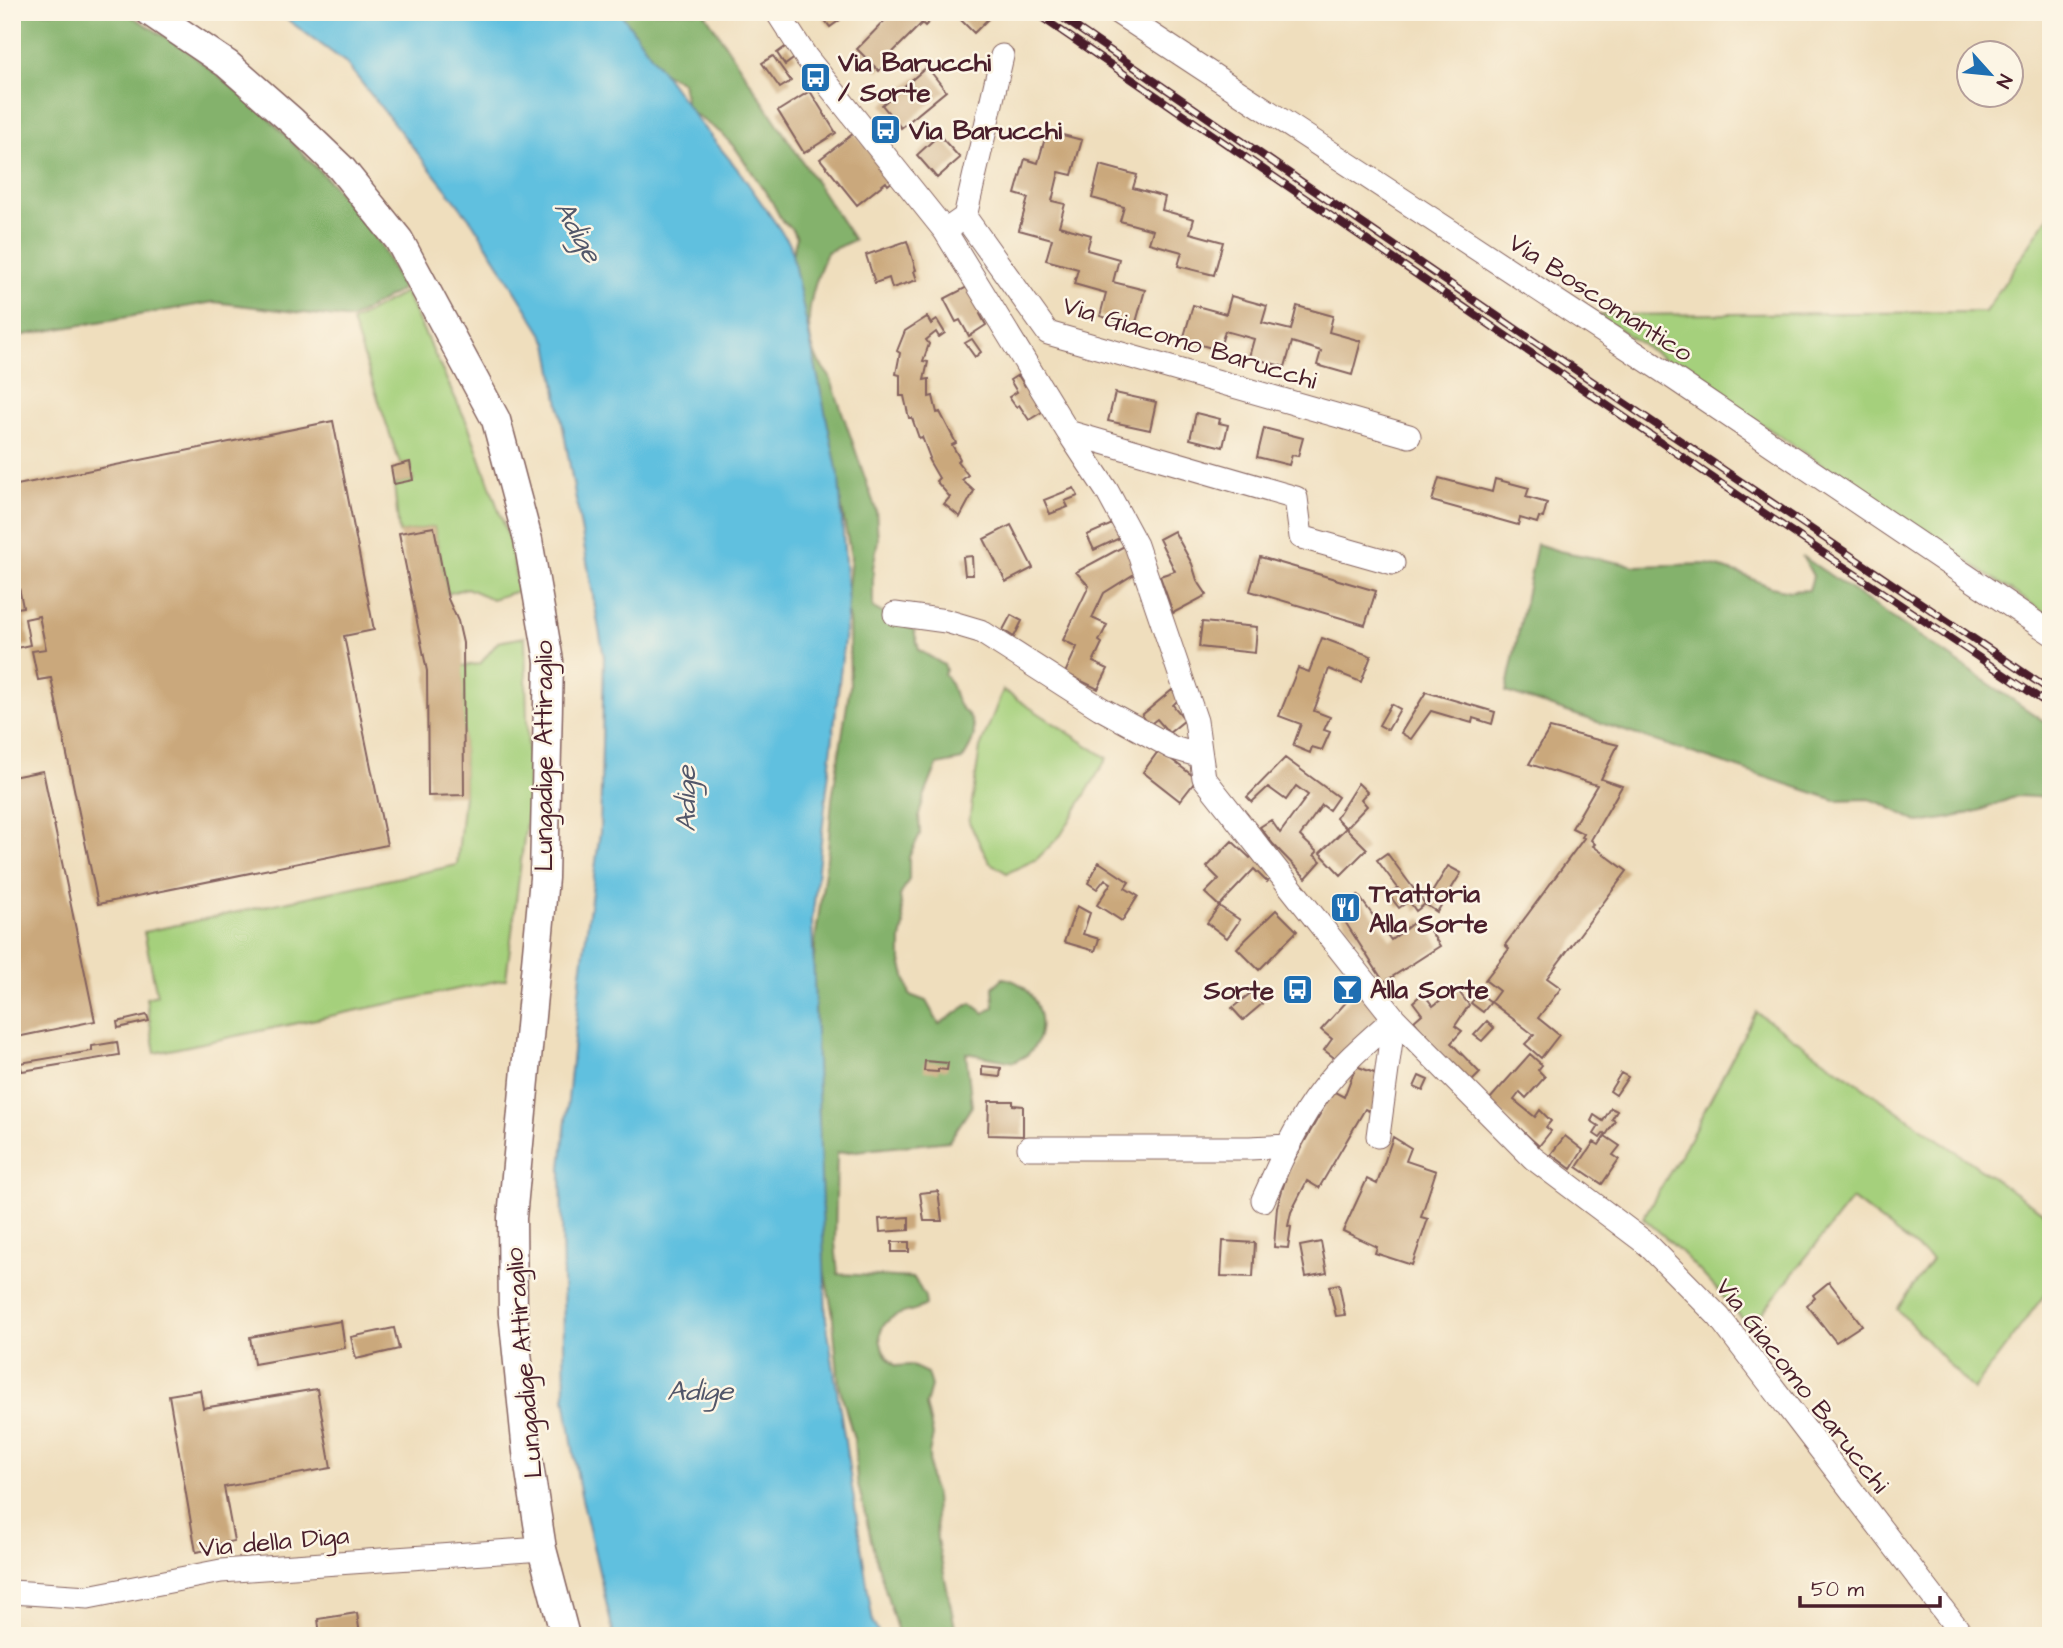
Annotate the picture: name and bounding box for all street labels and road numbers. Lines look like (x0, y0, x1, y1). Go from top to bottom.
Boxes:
street label: Via Boscomantico (1501, 225, 1700, 371)
street label: Via Giacomo Barucchi (1058, 287, 1321, 399)
street label: Lungadige Attiraglio (526, 640, 564, 872)
street label: Lungadige Attiraglio (496, 1246, 554, 1480)
street label: Via Giacomo Barucchi (1707, 1270, 1898, 1501)
street label: Via della Diga (198, 1518, 351, 1568)

